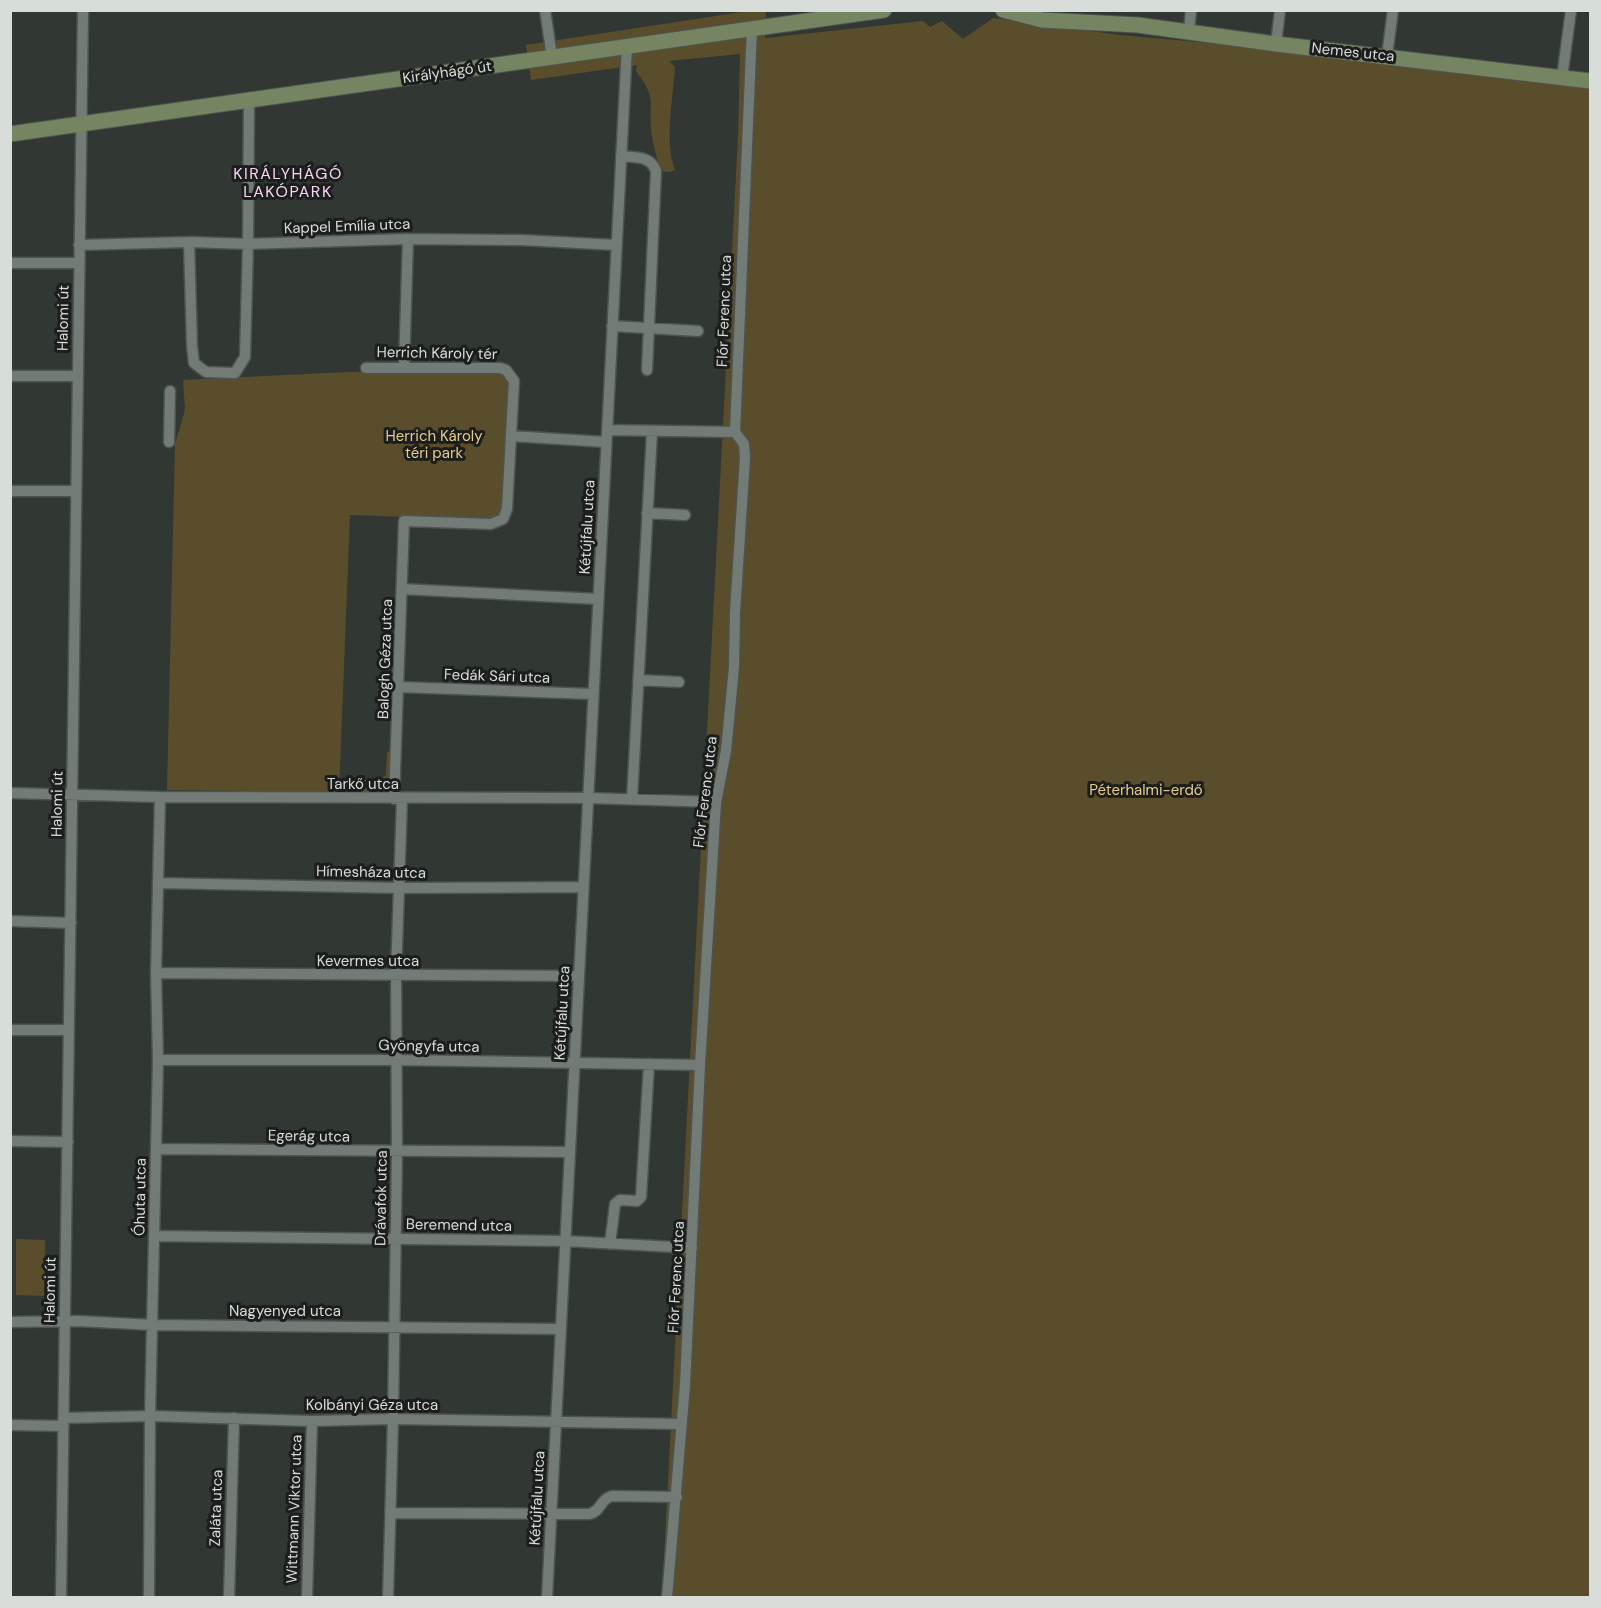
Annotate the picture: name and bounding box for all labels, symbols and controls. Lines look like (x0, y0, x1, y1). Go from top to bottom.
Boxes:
street label: Nemes utca (1311, 38, 1395, 66)
street label: Királyhágó út (401, 56, 493, 88)
district label: KIRÁLYHÁGÓ LAKÓPARK (233, 163, 343, 202)
street label: Kappel Emília utca (283, 214, 411, 238)
street label: Flór Ferenc utca (712, 255, 736, 367)
street label: Halomi út (52, 285, 74, 351)
street label: Herrich Károly tér (376, 342, 498, 364)
park label: Herrich Károly téri park (385, 426, 483, 463)
street label: Kétújfalu utca (575, 479, 599, 575)
street label: Balogh Géza utca (373, 599, 397, 719)
street label: Fedák Sári utca (444, 664, 550, 688)
street label: Flór Ferenc utca (688, 735, 722, 849)
street label: Halomi út (46, 771, 68, 837)
street label: Tarkő utca (327, 774, 399, 794)
park label: Péterhalmi-erdő (1089, 780, 1203, 800)
street label: Hímesháza utca (316, 861, 426, 883)
street label: Kevermes utca (317, 951, 419, 971)
street label: Kétújfalu utca (550, 965, 574, 1061)
street label: Gyöngyfa utca (378, 1035, 480, 1057)
street label: Egerág utca (268, 1125, 350, 1147)
street label: Drávafok utca (370, 1150, 392, 1246)
street label: Óhuta utca (129, 1158, 151, 1236)
street label: Beremend utca (406, 1214, 512, 1236)
street label: Flór Ferenc utca (663, 1221, 689, 1333)
street label: Halomi út (39, 1257, 61, 1323)
street label: Nagyenyed utca (229, 1301, 341, 1321)
street label: Kolbányi Géza utca (306, 1395, 438, 1415)
street label: Wittmann Viktor utca (281, 1434, 307, 1584)
street label: Kétújfalu utca (525, 1450, 549, 1546)
street label: Zaláta utca (205, 1469, 227, 1547)

